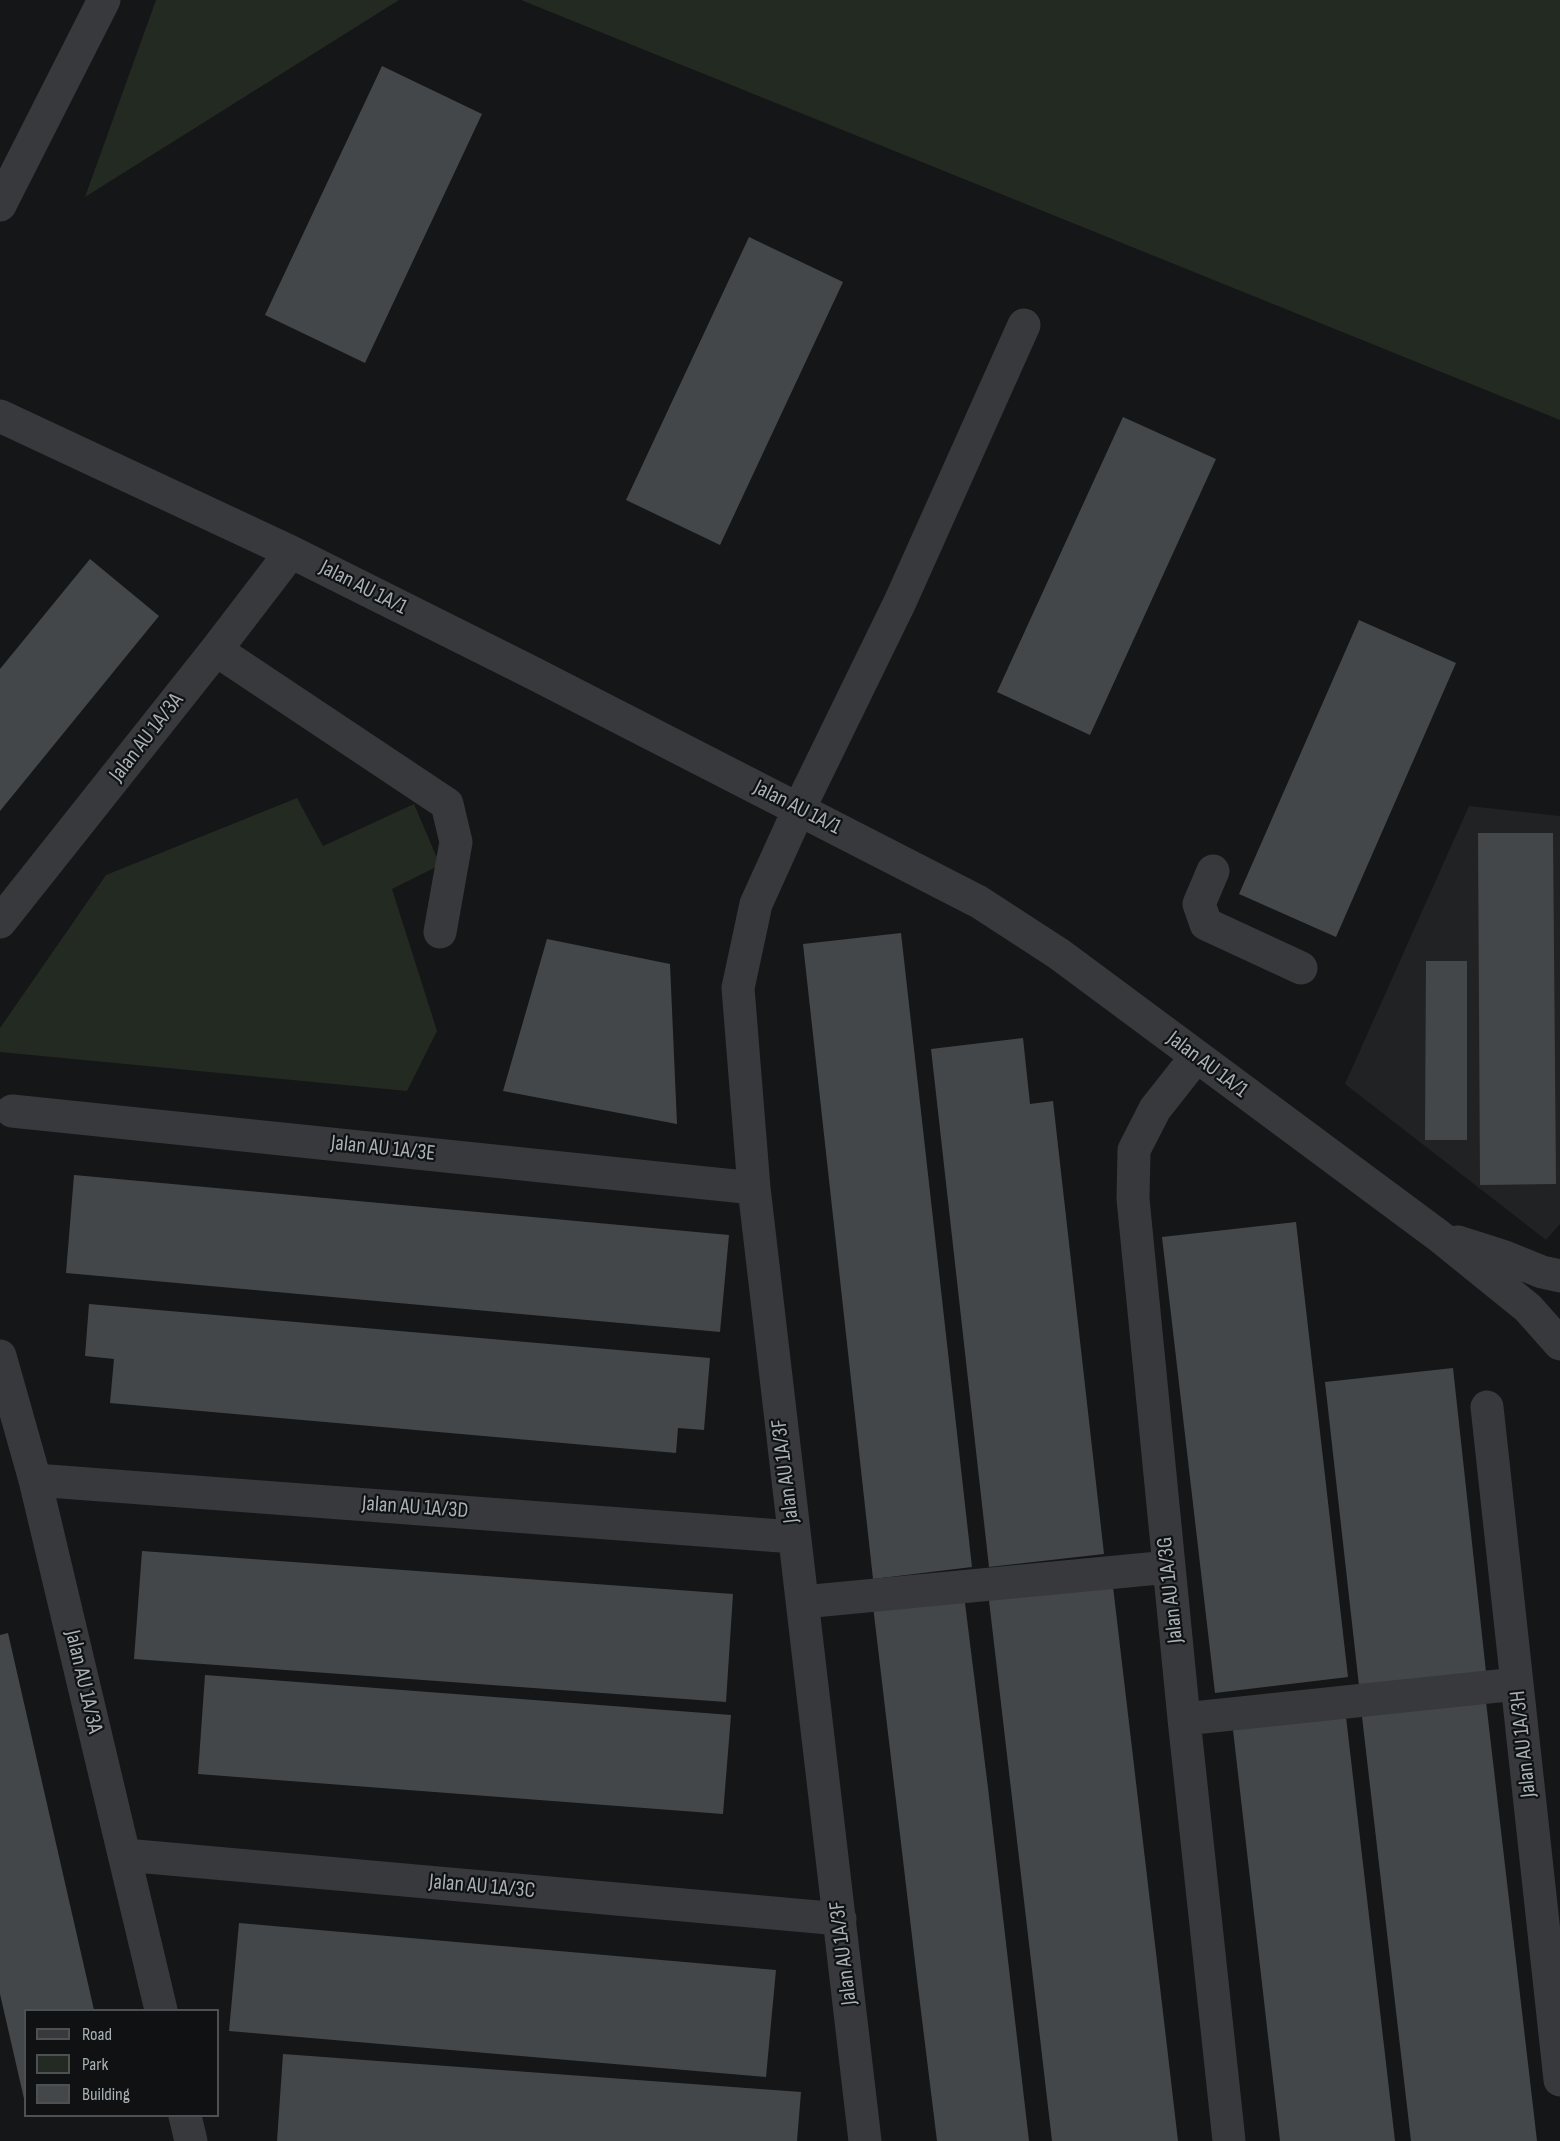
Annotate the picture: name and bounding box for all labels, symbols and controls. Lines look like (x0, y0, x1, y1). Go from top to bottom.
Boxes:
street label: Jalan AU 1A/1 (315, 555, 411, 621)
street label: Jalan AU 1A/3A (104, 688, 190, 788)
street label: Jalan AU 1A/1 (749, 775, 845, 841)
street label: Jalan AU 1A/1 (1161, 1026, 1253, 1104)
street label: Jalan AU 1A/3E (329, 1130, 437, 1168)
street label: Jalan AU 1A/3F (767, 1418, 805, 1524)
street label: Jalan AU 1A/3D (361, 1491, 469, 1525)
street label: Jalan AU 1A/3G (1152, 1535, 1190, 1645)
street label: Jalan AU 1A/3A (58, 1628, 108, 1736)
street label: Jalan AU 1A/3H (1505, 1689, 1543, 1799)
street label: Jalan AU 1A/3C (428, 1869, 536, 1905)
street label: Jalan AU 1A/3F (825, 1900, 863, 2006)
legend (24, 2009, 219, 2117)
text: Road (82, 2024, 112, 2045)
text: Park (82, 2054, 108, 2075)
text: Building (82, 2084, 130, 2105)

